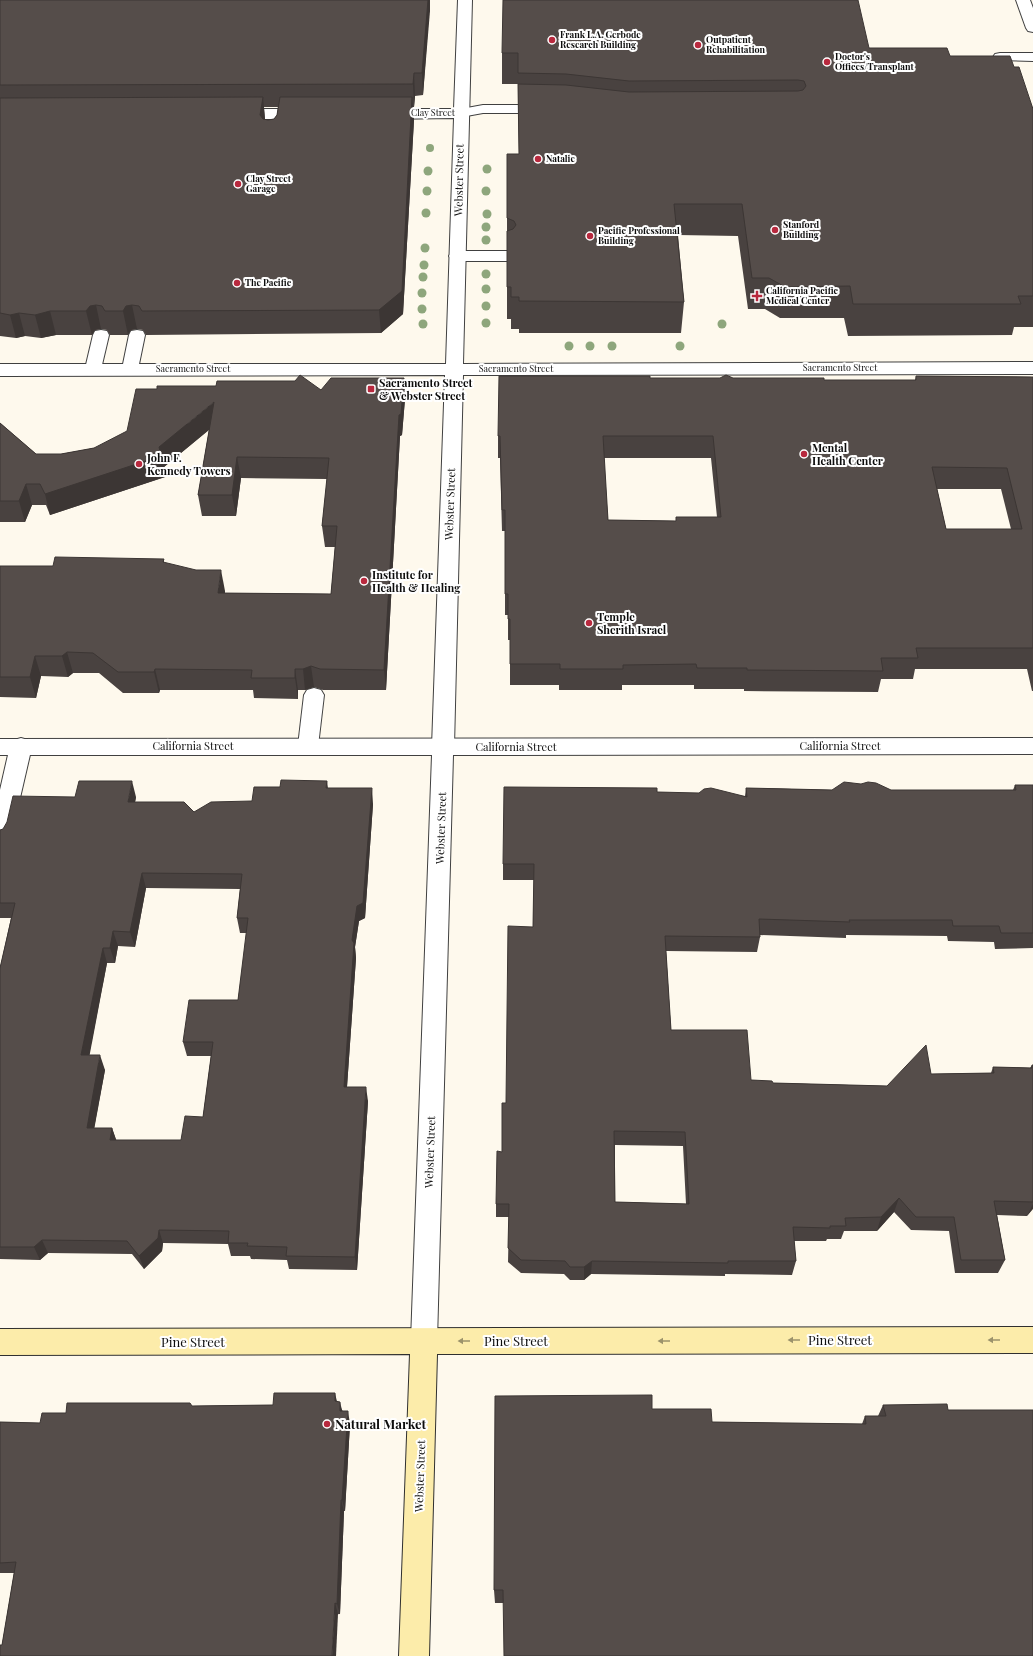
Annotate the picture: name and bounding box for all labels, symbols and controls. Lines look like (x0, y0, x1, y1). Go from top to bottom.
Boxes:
place label: Frank L.A. Gerbode Research Building (560, 28, 641, 50)
place label: Outpatient Rehabilitation (706, 33, 766, 55)
marker: Frank L.A. Gerbode Research Building (547, 35, 557, 45)
marker: Outpatient Rehabilitation (693, 40, 703, 50)
place label: Doctor's Offices/Transplant (835, 50, 914, 72)
marker: Doctor's Offices/Transplant (822, 57, 832, 67)
street label: Clay Street (411, 106, 456, 118)
street label: Webster Street (450, 144, 467, 217)
place label: Natalie (546, 152, 575, 164)
marker: Natalie (533, 154, 543, 164)
place label: Clay Street Garage (246, 172, 292, 194)
marker: Clay Street Garage (233, 179, 243, 189)
place label: Stanford Building (783, 218, 820, 240)
place label: Pacific Professional Building (598, 224, 680, 246)
marker: Stanford Building (770, 225, 780, 235)
marker: Pacific Professional Building (585, 231, 595, 241)
place label: The Pacific (245, 276, 292, 288)
marker: The Pacific (232, 278, 242, 288)
place label: California Pacific Medical Center (766, 284, 839, 306)
marker: California Pacific Medical Center (751, 290, 763, 302)
street label: Sacramento Street (803, 361, 878, 373)
street label: Sacramento Street (156, 362, 231, 374)
street label: Sacramento Street (479, 362, 554, 374)
place label: Sacramento Street & Webster Street (379, 375, 473, 403)
marker: Sacramento Street & Webster Street (366, 384, 376, 394)
place label: Mental Health Center (812, 440, 884, 468)
marker: Mental Health Center (799, 449, 809, 459)
place label: John F. Kennedy Towers (146, 450, 231, 478)
marker: John F. Kennedy Towers (134, 459, 144, 469)
street label: Webster Street (441, 468, 458, 541)
place label: Institute for Health & Healing (372, 567, 461, 595)
marker: Institute for Health & Healing (359, 576, 369, 586)
place label: Temple Sherith Israel (597, 609, 667, 637)
marker: Temple Sherith Israel (584, 618, 594, 628)
street label: California Street (152, 738, 234, 753)
street label: California Street (799, 738, 881, 753)
street label: California Street (475, 739, 557, 754)
street label: Webster Street (432, 792, 449, 865)
street label: Webster Street (421, 1116, 438, 1189)
street label: Pine Street (808, 1331, 872, 1348)
street label: Pine Street (484, 1332, 548, 1349)
street label: Pine Street (161, 1333, 225, 1350)
one-way arrow (787, 1337, 800, 1343)
one-way arrow (987, 1337, 1000, 1343)
one-way arrow (457, 1338, 470, 1344)
one-way arrow (657, 1338, 670, 1344)
place label: Natural Market (335, 1415, 426, 1432)
marker: Natural Market (322, 1419, 332, 1429)
street label: Webster Street (411, 1440, 428, 1513)

